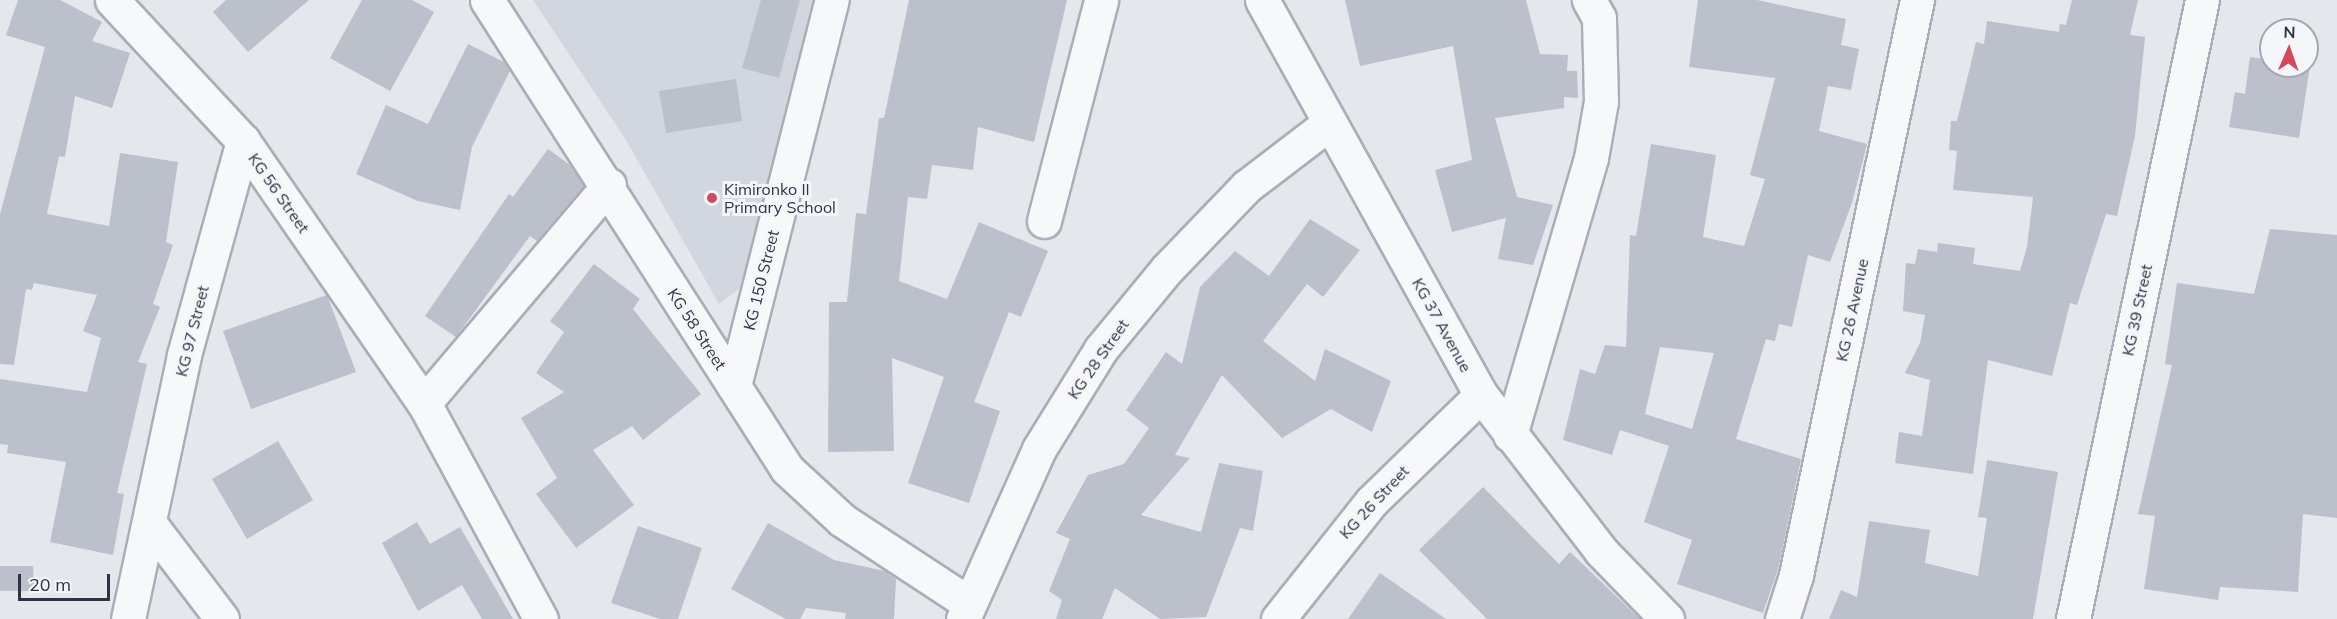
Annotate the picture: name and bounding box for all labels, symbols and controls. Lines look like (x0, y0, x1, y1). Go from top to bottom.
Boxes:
north arrow (2259, 18, 2319, 78)
text: N (2283, 22, 2296, 42)
street label: KG 56 Street (244, 149, 314, 237)
place label: Kimironko II Primary School (724, 179, 836, 217)
marker: Kimironko II Primary School (705, 191, 719, 205)
street label: KG 150 Street (739, 228, 783, 332)
street label: KG 26 Avenue (1832, 257, 1872, 363)
street label: KG 39 Street (2118, 262, 2156, 358)
street label: KG 37 Avenue (1408, 275, 1476, 375)
street label: KG 97 Street (171, 283, 213, 379)
street label: KG 58 Street (664, 285, 730, 373)
street label: KG 28 Street (1063, 315, 1133, 403)
street label: KG 26 Street (1335, 461, 1413, 543)
scale bar (21, 562, 112, 600)
text: 20 m (29, 573, 71, 596)

